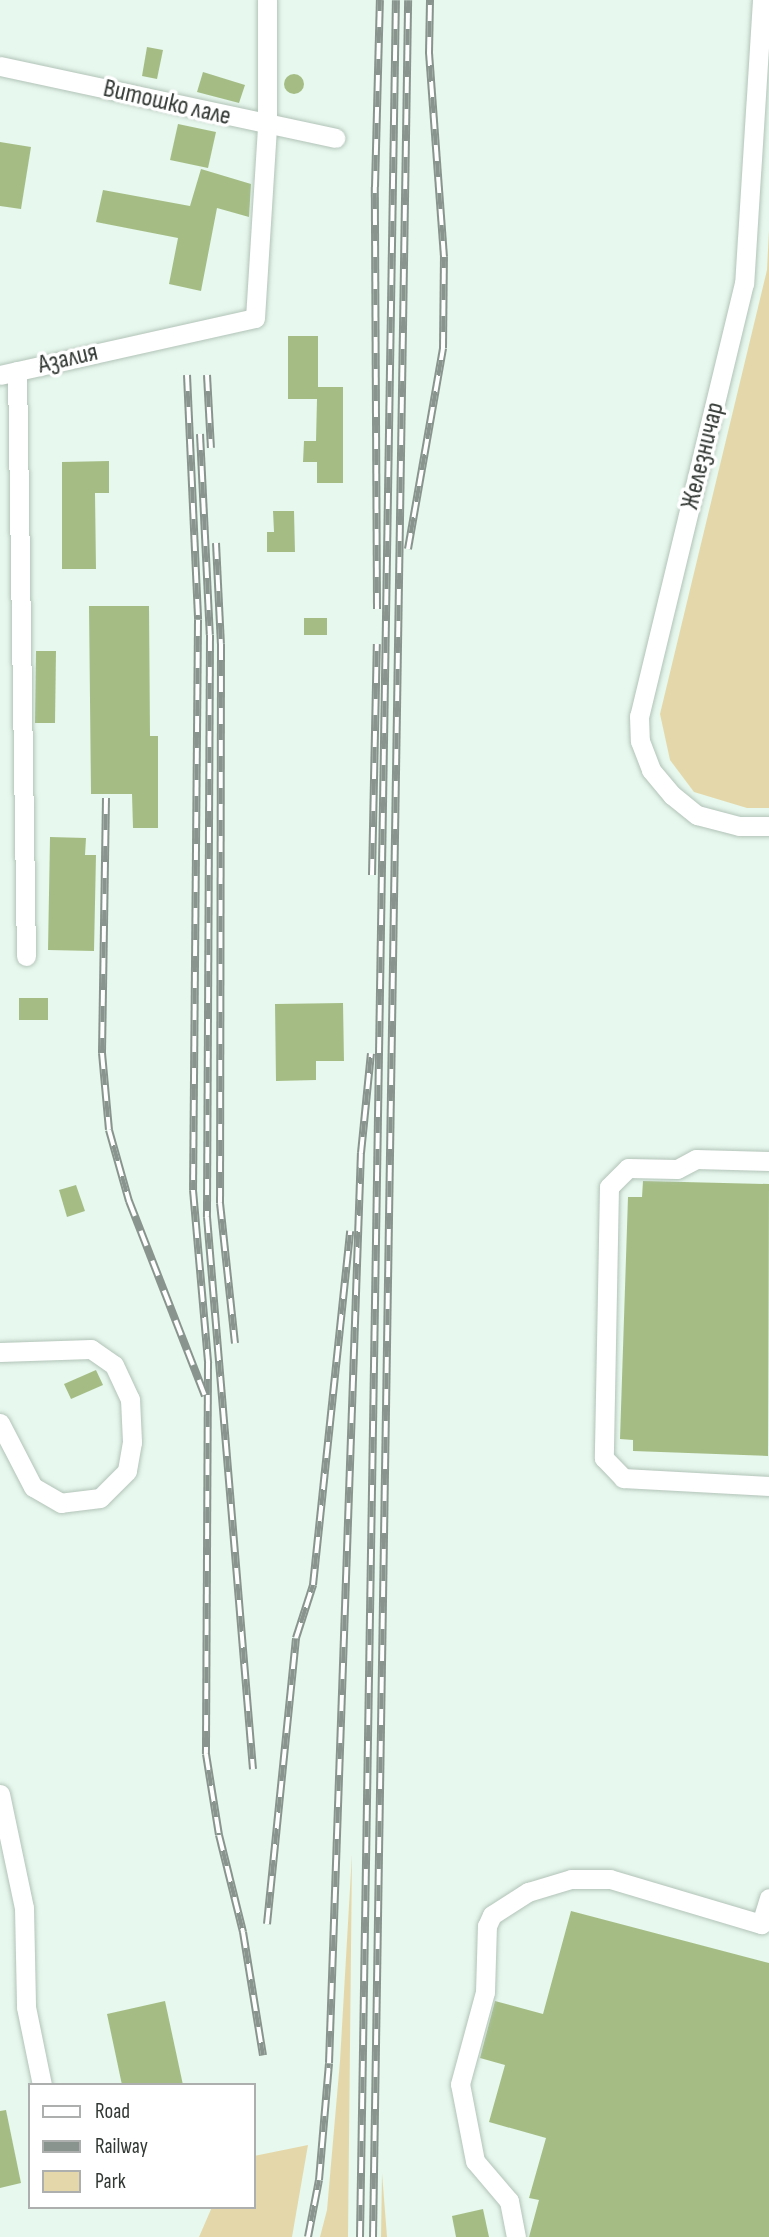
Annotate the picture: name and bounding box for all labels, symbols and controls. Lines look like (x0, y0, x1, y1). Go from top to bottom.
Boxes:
street label: Витошко лале (100, 73, 234, 133)
street label: Азалия (35, 337, 101, 381)
street label: Железничар (675, 399, 731, 513)
legend (28, 2083, 256, 2209)
text: Road (95, 2099, 130, 2124)
text: Railway (95, 2134, 148, 2159)
text: Park (95, 2169, 126, 2194)

